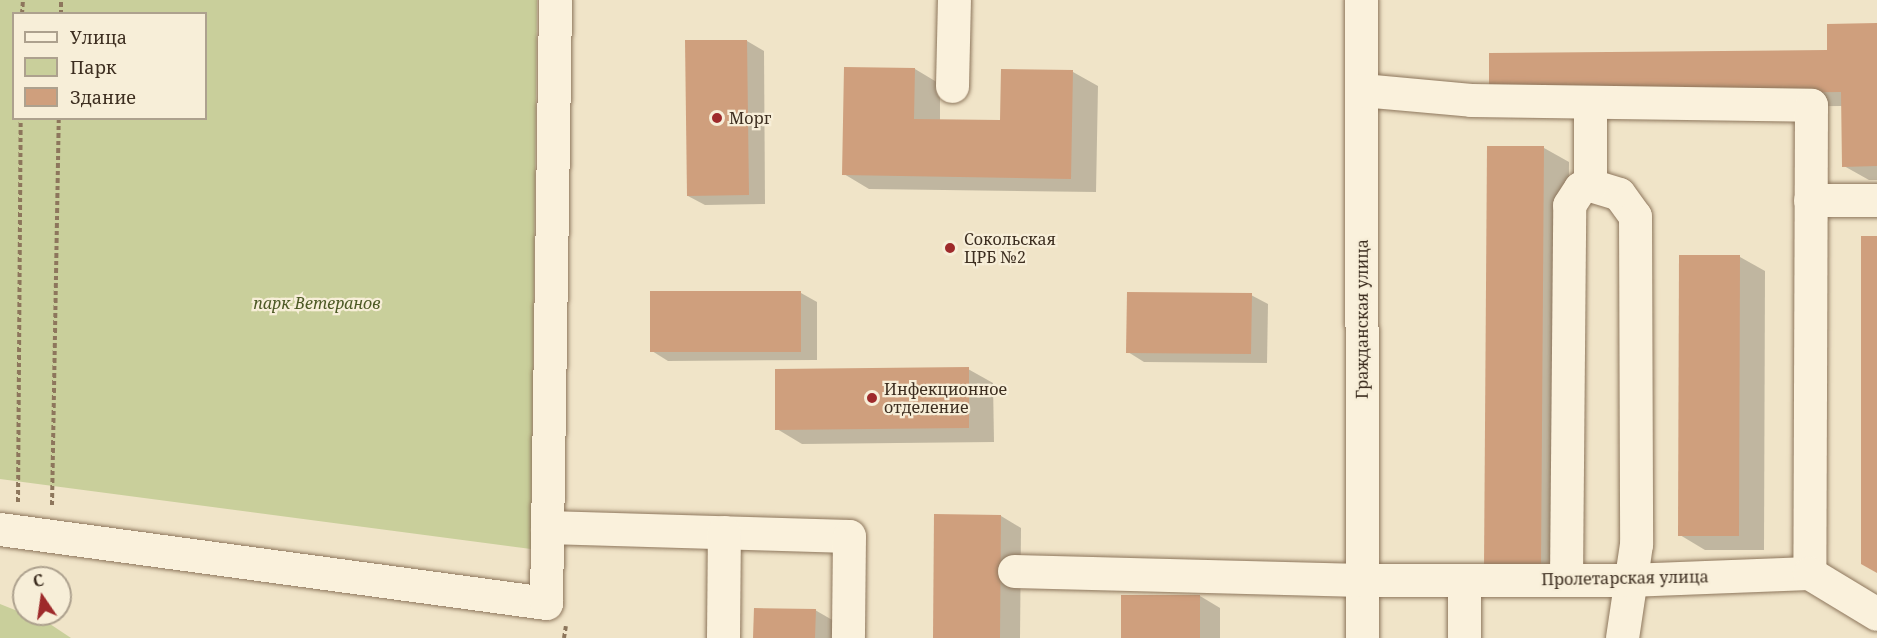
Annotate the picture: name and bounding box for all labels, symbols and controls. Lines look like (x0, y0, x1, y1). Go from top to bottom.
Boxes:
legend (12, 12, 207, 120)
text: Улица (70, 25, 127, 49)
text: Парк (70, 55, 117, 79)
text: Здание (70, 85, 136, 109)
place label: Морг (729, 108, 771, 128)
marker: Морг (710, 111, 724, 125)
place label: Сокольская ЦРБ №2 (964, 229, 1056, 267)
marker: Сокольская ЦРБ №2 (941, 239, 959, 257)
street label: Гражданская улица (1352, 239, 1372, 399)
park label: парк Ветеранов (253, 293, 381, 313)
place label: Инфекционное отделение (884, 379, 1007, 417)
marker: Инфекционное отделение (865, 391, 879, 405)
north arrow (12, 566, 72, 626)
street label: Пролетарская улица (1541, 567, 1709, 589)
text: С (31, 569, 46, 592)

